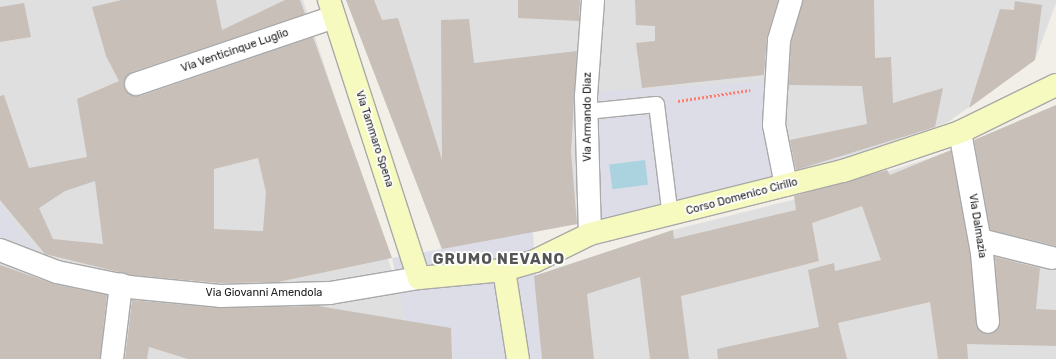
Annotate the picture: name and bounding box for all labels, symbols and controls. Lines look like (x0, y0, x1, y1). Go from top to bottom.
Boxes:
street label: Via Venticinque Luglio (179, 26, 291, 76)
street label: Via Armando Diaz (581, 72, 595, 162)
street label: Via Tammaro Spena (352, 89, 396, 189)
street label: Corso Domenico Cirillo (685, 176, 799, 218)
street label: Via Dalmazia (965, 193, 989, 259)
district label: GRUMO NEVANO (433, 251, 565, 269)
street label: Via Giovanni Amendola (205, 286, 323, 300)

